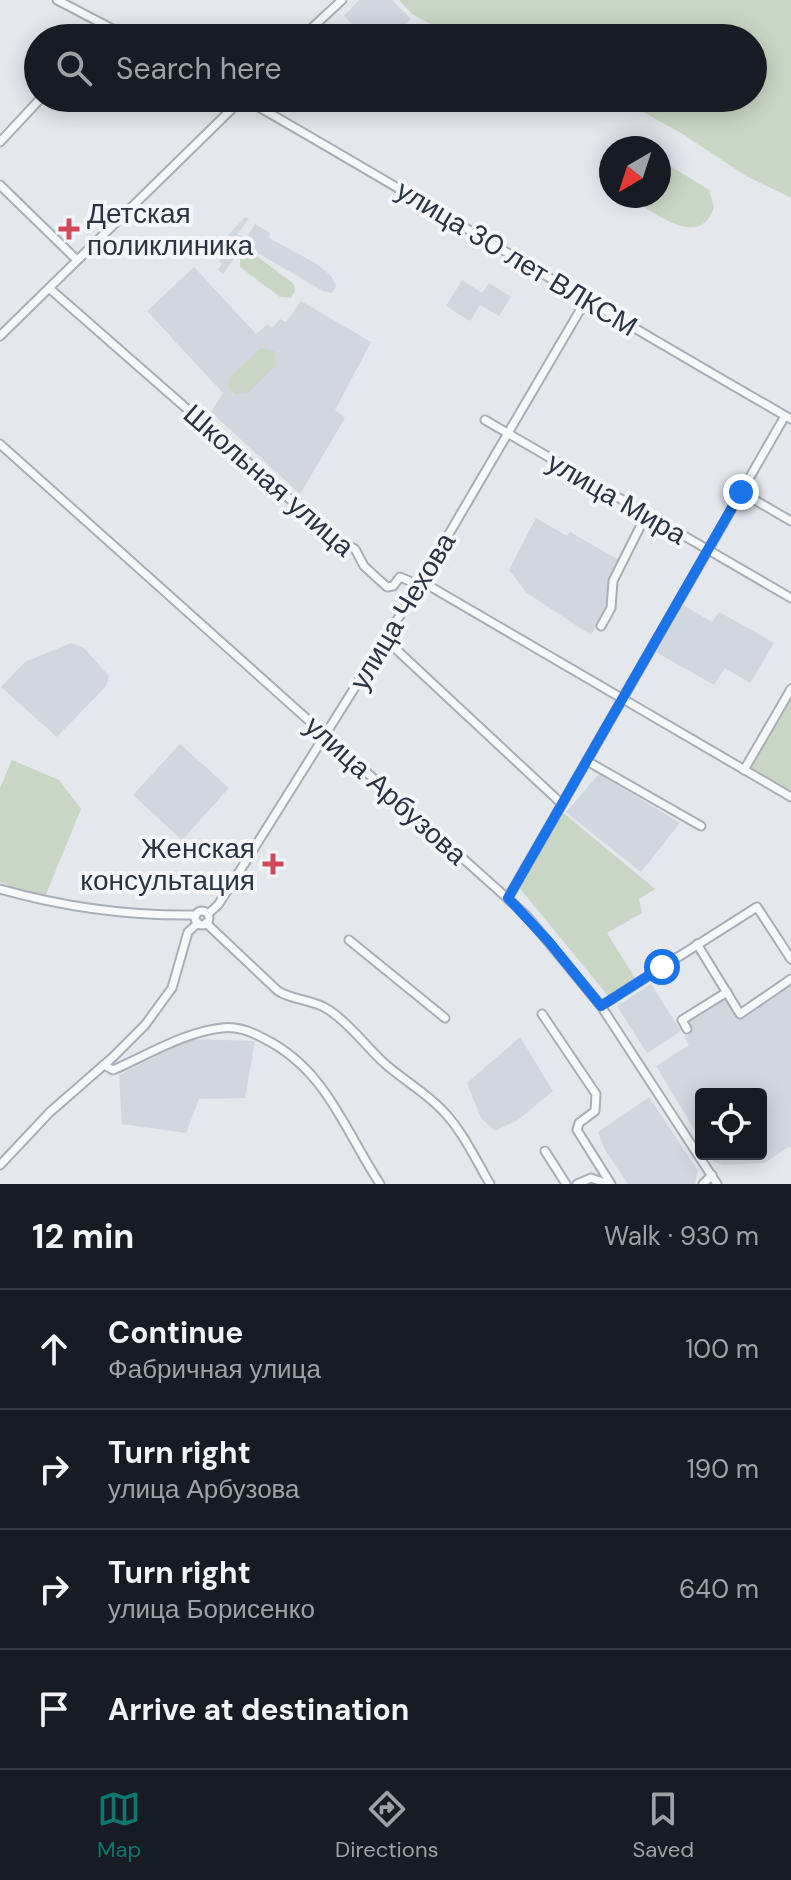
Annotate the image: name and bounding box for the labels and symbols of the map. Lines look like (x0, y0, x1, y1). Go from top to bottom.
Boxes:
north arrow (599, 136, 671, 208)
street label: улица 30 лет ВЛКСМ (389, 172, 644, 345)
place label: Детская поликлиника (87, 195, 254, 264)
marker: Детская поликлиника (58, 218, 80, 240)
street label: Школьная улица (176, 396, 362, 565)
street label: улица Мира (541, 444, 693, 553)
route end (723, 474, 759, 510)
street label: улица Чехова (341, 525, 464, 697)
street label: улица Арбузова (297, 708, 475, 873)
place label: Женская консультация (80, 830, 255, 899)
marker: Женская консультация (262, 853, 284, 875)
route start (644, 949, 680, 985)

